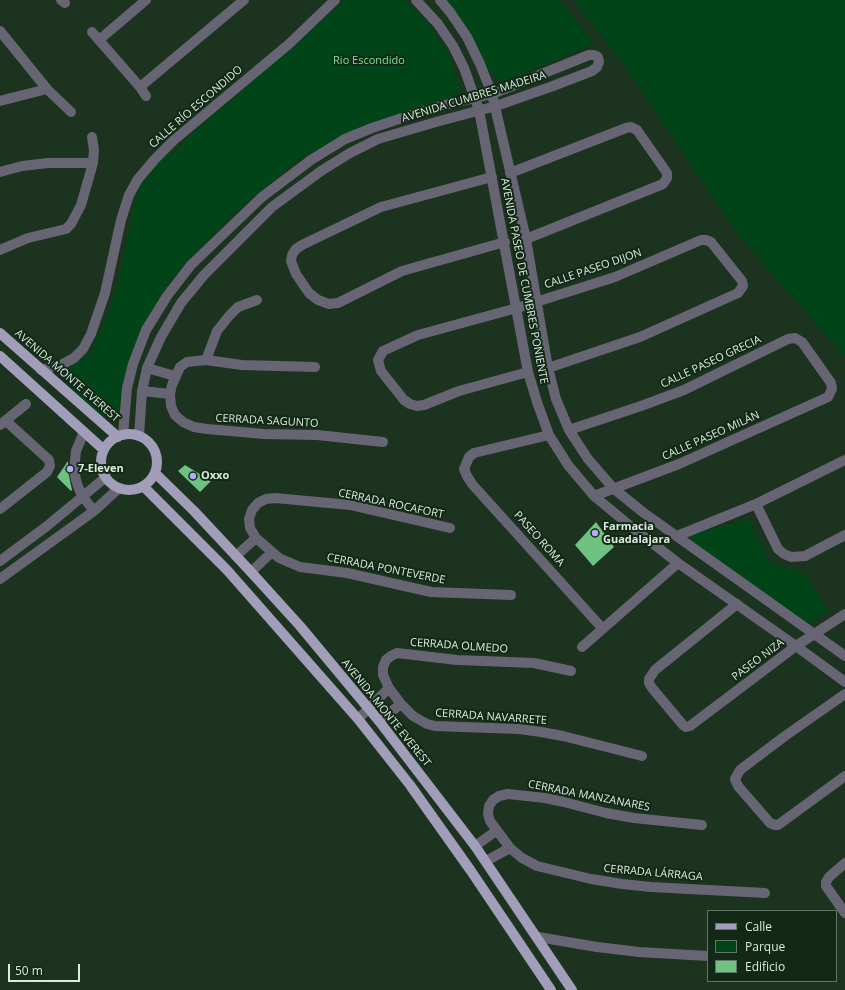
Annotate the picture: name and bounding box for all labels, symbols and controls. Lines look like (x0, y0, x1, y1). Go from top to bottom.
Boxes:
park label: Rio Escondido (333, 54, 405, 68)
street label: CALLE RÍO ESCONDIDO (147, 63, 245, 151)
street label: AVENIDA CUMBRES MADEIRA (400, 69, 548, 125)
street label: AVENIDA PASEO DE CUMBRES PONIENTE (498, 177, 550, 385)
street label: CALLE PASEO DIJON (542, 246, 644, 292)
street label: AVENIDA MONTE EVEREST (12, 327, 122, 425)
street label: CALLE PASEO GRECIA (659, 333, 763, 391)
street label: CALLE PASEO MILÁN (660, 409, 762, 463)
street label: CERRADA SAGUNTO (215, 412, 319, 430)
place label: 7-Eleven (78, 462, 124, 476)
marker: 7-Eleven (65, 464, 75, 474)
place label: Oxxo (201, 469, 229, 483)
marker: Oxxo (188, 471, 198, 481)
street label: CERRADA ROCAFORT (337, 486, 445, 522)
street label: PASEO ROMA (511, 509, 567, 569)
place label: Farmacia Guadalajara (603, 520, 670, 546)
marker: Farmacia Guadalajara (590, 528, 600, 538)
street label: CERRADA PONTEVERDE (326, 551, 446, 587)
street label: CERRADA OLMEDO (410, 636, 508, 656)
street label: PASEO NIZA (729, 636, 787, 684)
street label: AVENIDA MONTE EVEREST (339, 657, 433, 769)
street label: CERRADA NAVARRETE (435, 707, 547, 727)
street label: CERRADA MANZANARES (527, 778, 651, 814)
street label: CERRADA LÁRRAGA (603, 862, 703, 884)
legend (707, 910, 837, 982)
text: Calle (745, 918, 772, 935)
text: Parque (745, 938, 785, 955)
scale bar (10, 956, 82, 982)
text: Edificio (745, 958, 785, 975)
text: 50 m (15, 962, 43, 979)

